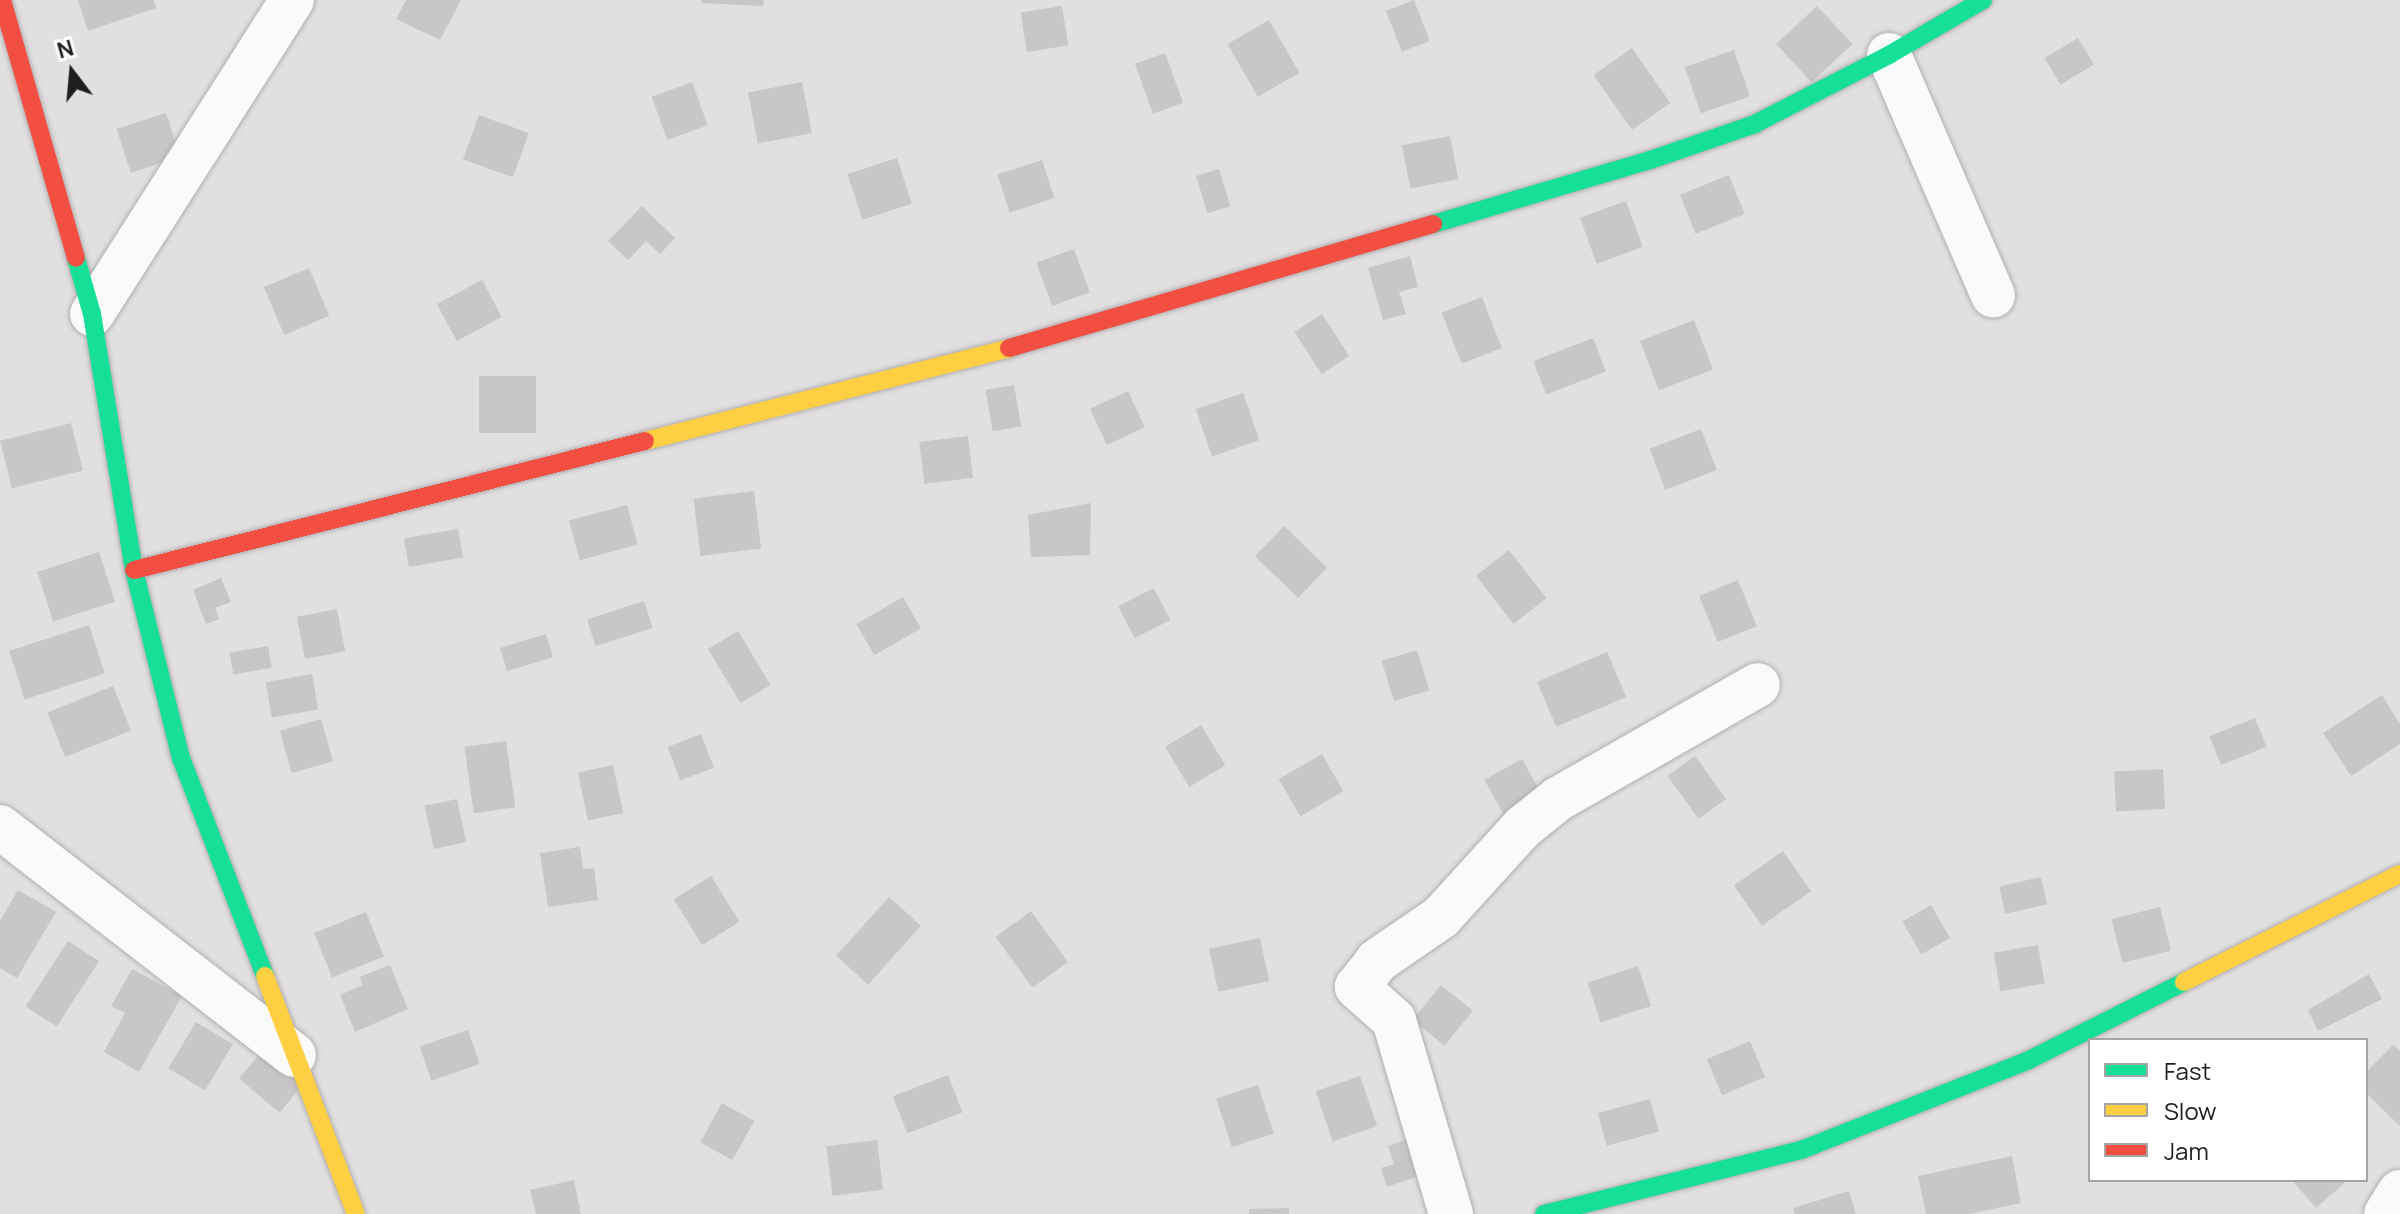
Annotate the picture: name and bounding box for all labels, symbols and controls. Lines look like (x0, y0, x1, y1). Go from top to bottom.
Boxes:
north arrow (32, 32, 112, 112)
text: N (54, 32, 77, 66)
legend (2088, 1038, 2368, 1182)
text: Fast (2164, 1054, 2211, 1087)
text: Slow (2164, 1094, 2217, 1127)
text: Jam (2164, 1134, 2209, 1167)

